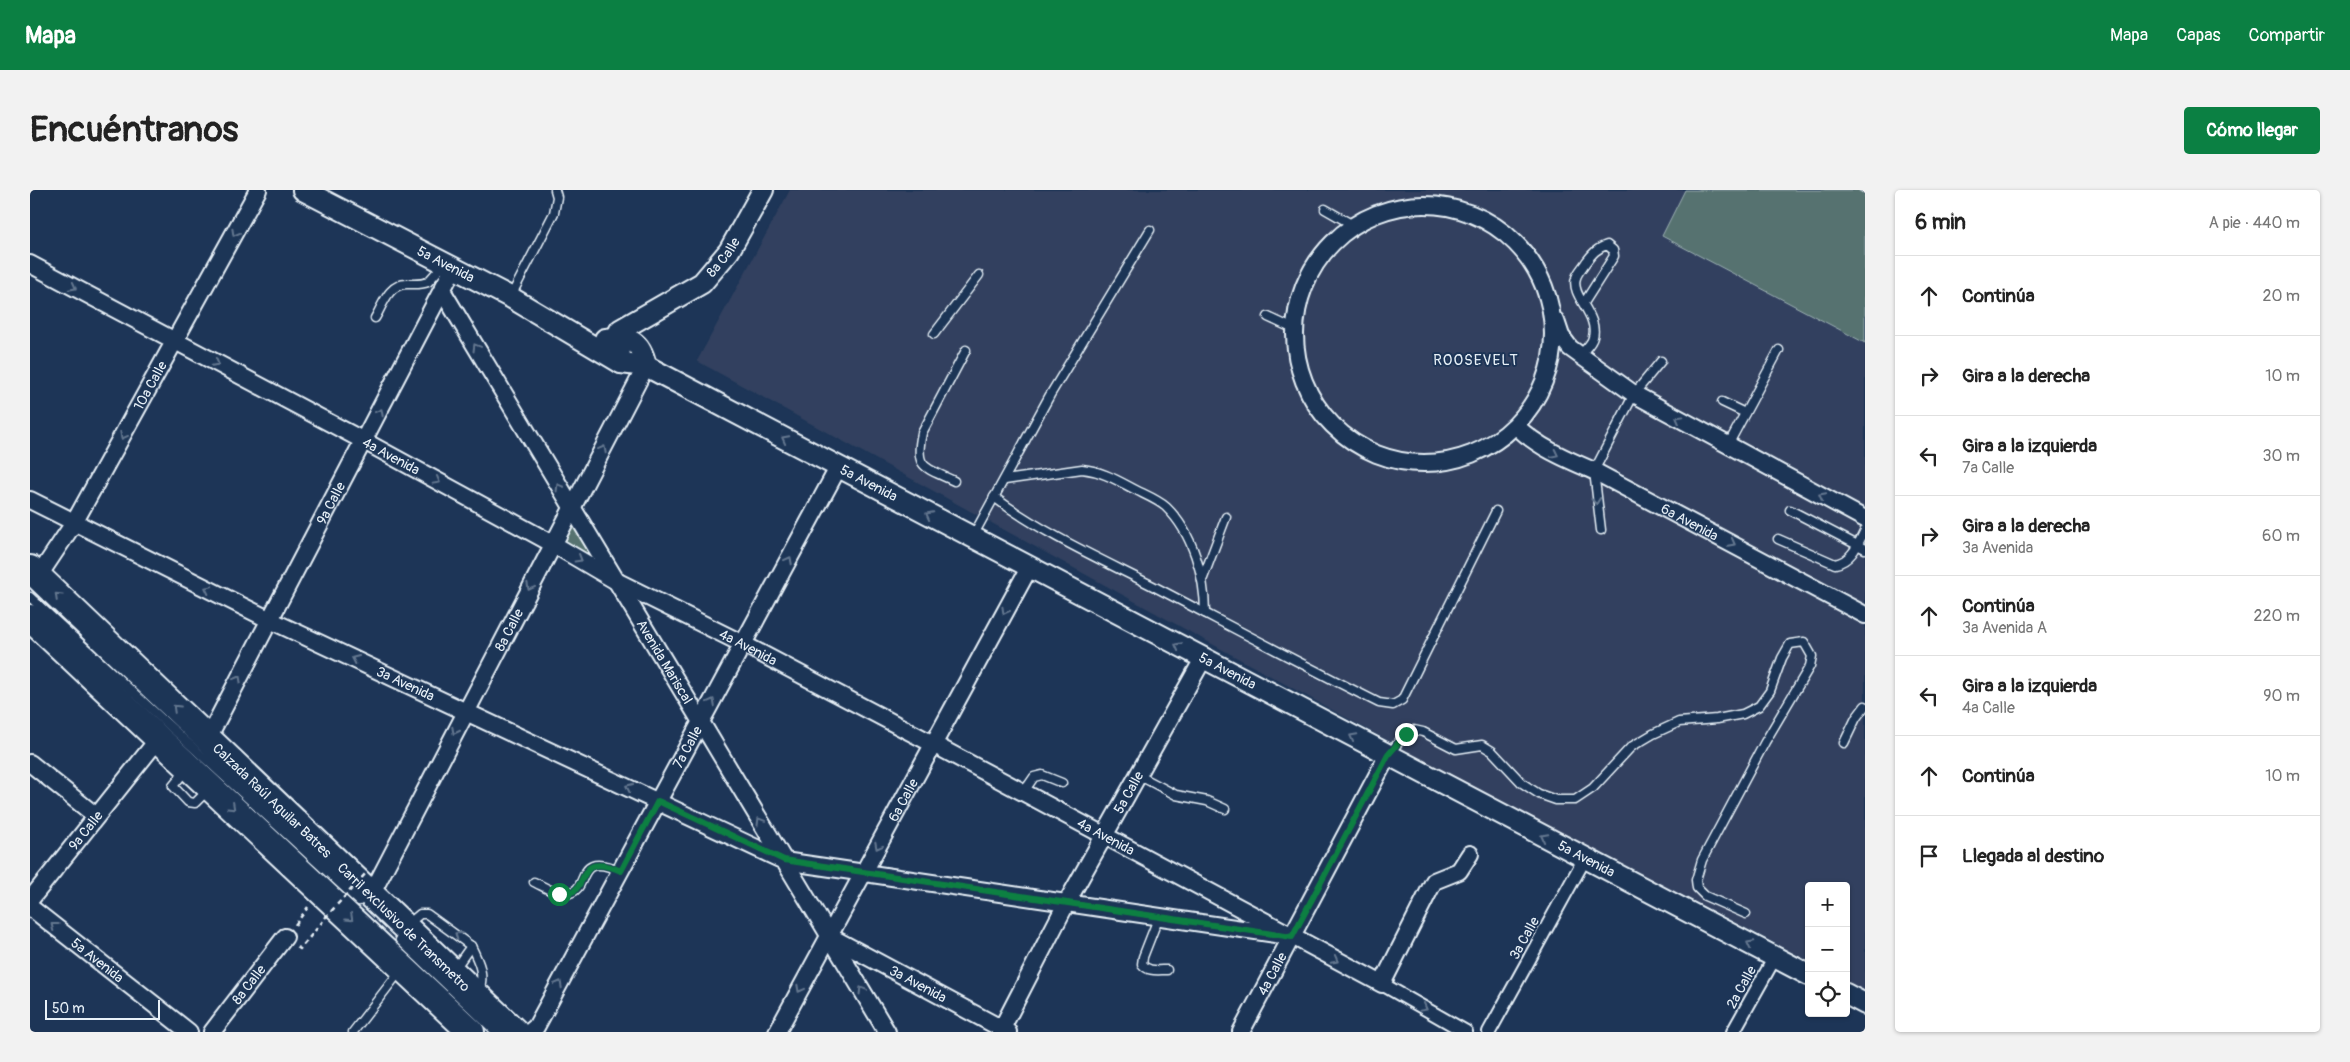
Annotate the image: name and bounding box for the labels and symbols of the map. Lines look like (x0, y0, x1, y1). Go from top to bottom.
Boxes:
one-way arrow (231, 227, 241, 236)
street label: 8a Calle (703, 234, 744, 280)
street label: 5a Avenida (414, 243, 477, 286)
one-way arrow (68, 280, 77, 290)
one-way arrow (472, 344, 482, 353)
district label: ROOSEVELT (1433, 351, 1519, 370)
one-way arrow (211, 357, 220, 367)
street label: 10a Calle (130, 358, 171, 413)
one-way arrow (373, 408, 383, 417)
one-way arrow (1675, 415, 1684, 425)
one-way arrow (119, 431, 129, 440)
street label: 4a Avenida (359, 434, 423, 479)
one-way arrow (781, 435, 790, 445)
one-way arrow (597, 445, 607, 454)
one-way arrow (1550, 448, 1559, 458)
street label: 5a Avenida (837, 461, 900, 505)
one-way arrow (431, 475, 440, 485)
street label: 9a Calle (313, 479, 349, 527)
one-way arrow (556, 483, 566, 492)
one-way arrow (1818, 493, 1827, 503)
one-way arrow (1591, 497, 1602, 505)
street label: 6a Avenida (1658, 500, 1721, 545)
one-way arrow (925, 511, 934, 521)
one-way arrow (1726, 537, 1735, 547)
one-way arrow (574, 553, 583, 563)
one-way arrow (783, 556, 793, 565)
one-way arrow (526, 582, 536, 591)
one-way arrow (205, 586, 214, 596)
one-way arrow (55, 593, 64, 602)
street label: 8a Calle (491, 606, 527, 654)
one-way arrow (1002, 606, 1012, 615)
street label: Avenida Mariscal (632, 617, 696, 707)
street label: 4a Avenida (716, 626, 780, 669)
one-way arrow (1174, 642, 1183, 652)
street label: 5a Avenida (1196, 649, 1259, 693)
one-way arrow (351, 655, 360, 666)
street label: 3a Avenida (373, 663, 437, 705)
one-way arrow (232, 676, 242, 685)
one-way arrow (705, 699, 715, 708)
one-way arrow (173, 705, 182, 714)
street label: 7a Calle (669, 723, 706, 771)
route end (1395, 723, 1418, 746)
one-way arrow (451, 726, 461, 735)
one-way arrow (1349, 733, 1358, 743)
street label: Calzada Raúl Aguilar Batres (209, 740, 336, 862)
street label: 5a Calle (1110, 768, 1148, 817)
street label: 6a Calle (885, 776, 922, 825)
one-way arrow (625, 783, 634, 794)
one-way arrow (226, 801, 235, 810)
street label: 9a Calle (65, 808, 107, 854)
street label: 4a Avenida (1074, 815, 1137, 859)
one-way arrow (757, 817, 766, 827)
one-way arrow (1540, 833, 1549, 843)
street label: 5a Avenida (1555, 837, 1618, 881)
one-way arrow (874, 841, 884, 850)
street label: Carril exclusivo de Transmetro (334, 859, 474, 996)
route start (548, 883, 571, 906)
one-way arrow (345, 912, 354, 921)
street label: 3a Calle (1506, 914, 1543, 963)
one-way arrow (51, 923, 60, 931)
one-way arrow (454, 932, 464, 941)
street label: 5a Avenida (68, 935, 127, 986)
one-way arrow (1746, 940, 1755, 950)
street label: 4a Calle (1254, 949, 1291, 998)
one-way arrow (1330, 953, 1339, 963)
street label: 8a Calle (228, 961, 270, 1008)
street label: 3a Avenida (886, 962, 949, 1006)
street label: 2a Calle (1723, 963, 1760, 1012)
one-way arrow (553, 980, 563, 989)
one-way arrow (796, 984, 806, 993)
one-way arrow (858, 987, 868, 996)
scale bar (45, 997, 160, 1020)
one-way arrow (1419, 1002, 1428, 1012)

